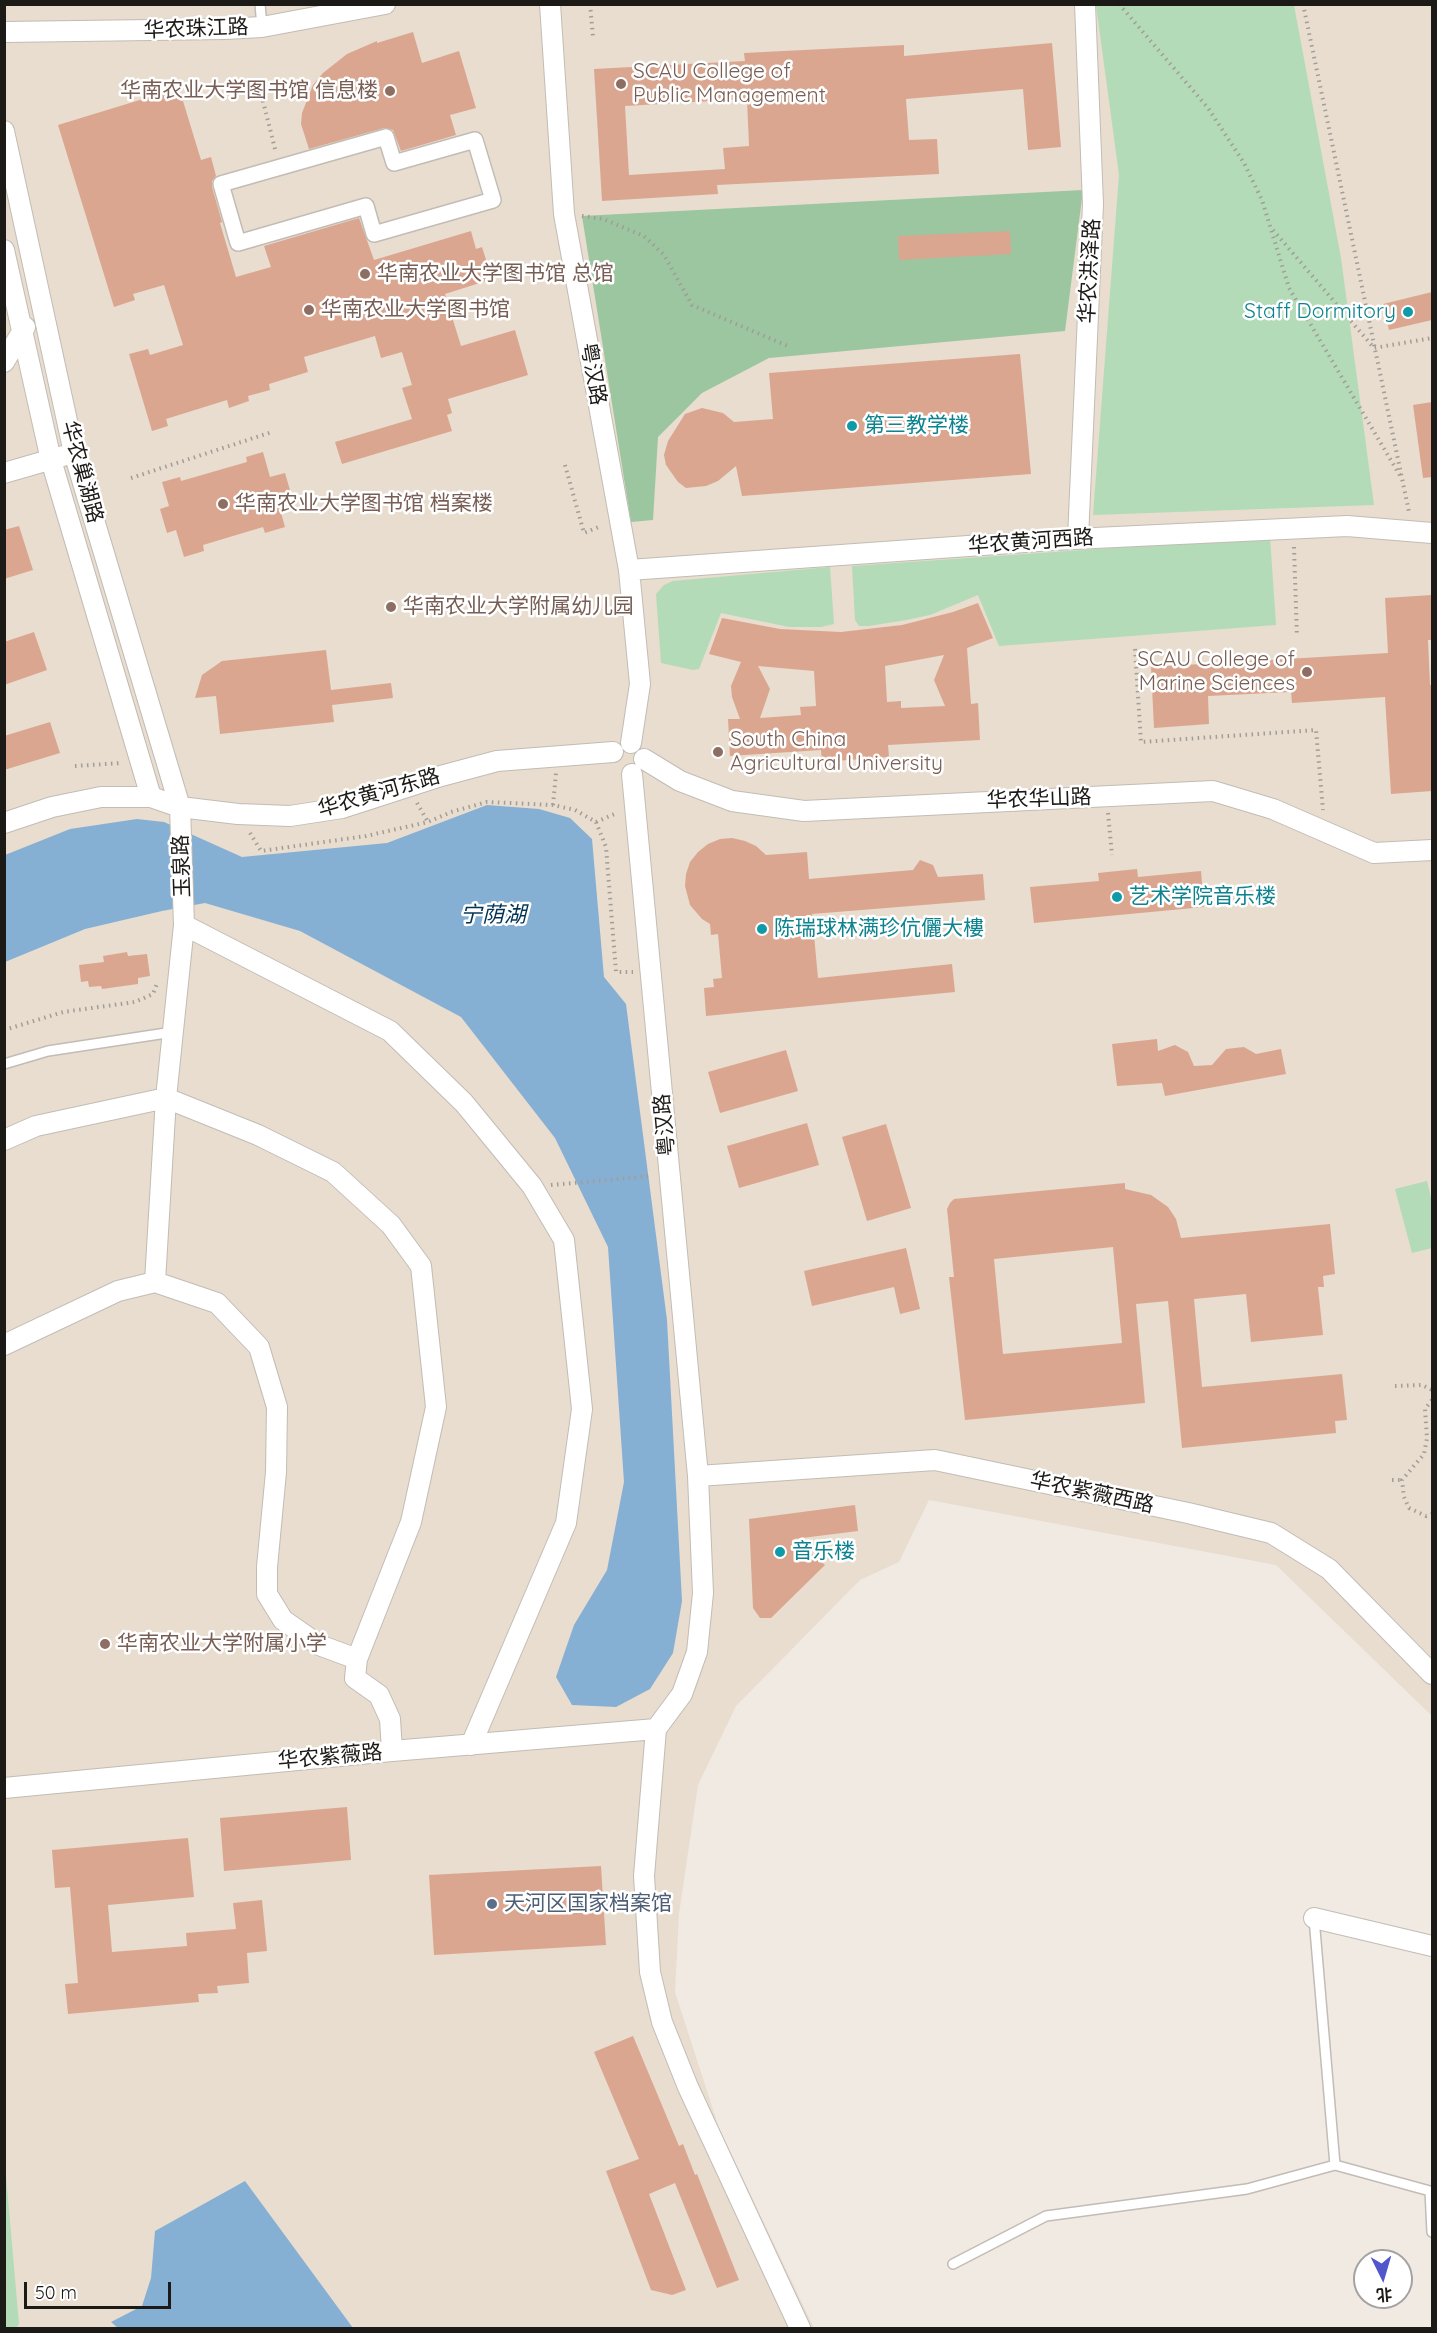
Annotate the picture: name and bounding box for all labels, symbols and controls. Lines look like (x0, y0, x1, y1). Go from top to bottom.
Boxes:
street label: 华农珠江路 (143, 15, 249, 43)
place label: SCAU College of Public Management (633, 59, 826, 109)
marker: SCAU College of Public Management (614, 77, 628, 91)
place label: 华南农业大学图书馆 信息楼 (120, 78, 378, 104)
marker: 华南农业大学图书馆 信息楼 (383, 84, 397, 98)
street label: 华农洪泽路 (1075, 218, 1105, 324)
place label: 华南农业大学图书馆 总馆 (377, 261, 614, 287)
marker: 华南农业大学图书馆 总馆 (358, 267, 372, 281)
place label: 华南农业大学图书馆 (321, 297, 510, 323)
place label: Staff Dormitory (1244, 299, 1396, 325)
marker: 华南农业大学图书馆 (302, 303, 316, 317)
marker: Staff Dormitory (1401, 305, 1415, 319)
street label: 粤汉路 (575, 341, 611, 407)
place label: 第三教学楼 (864, 413, 969, 439)
street label: 华农巢湖路 (56, 418, 108, 526)
marker: 第三教学楼 (845, 419, 859, 433)
place label: 华南农业大学图书馆 档案楼 (235, 491, 493, 517)
marker: 华南农业大学图书馆 档案楼 (216, 497, 230, 511)
street label: 华农黄河西路 (967, 525, 1095, 559)
place label: 华南农业大学附属幼儿园 (403, 594, 634, 620)
marker: 华南农业大学附属幼儿园 (384, 600, 398, 614)
place label: SCAU College of Marine Sciences (1137, 647, 1295, 697)
marker: SCAU College of Marine Sciences (1300, 665, 1314, 679)
place label: South China Agricultural University (730, 727, 943, 777)
marker: South China Agricultural University (711, 745, 725, 759)
street label: 华农黄河东路 (315, 764, 443, 822)
street label: 华农华山路 (986, 785, 1092, 813)
street label: 玉泉路 (168, 834, 196, 898)
place label: 艺术学院音乐楼 (1129, 884, 1276, 910)
marker: 艺术学院音乐楼 (1110, 890, 1124, 904)
water label: 宁荫湖 (460, 902, 526, 928)
place label: 陈瑞球林满珍伉儷大樓 (774, 916, 984, 942)
marker: 陈瑞球林满珍伉儷大樓 (755, 922, 769, 936)
street label: 粤汉路 (650, 1093, 680, 1157)
street label: 华农紫薇西路 (1028, 1468, 1156, 1518)
place label: 音乐楼 (792, 1539, 855, 1565)
marker: 音乐楼 (773, 1545, 787, 1559)
place label: 华南农业大学附属小学 (117, 1631, 327, 1657)
marker: 华南农业大学附属小学 (98, 1637, 112, 1651)
street label: 华农紫薇路 (277, 1740, 383, 1774)
place label: 天河区国家档案馆 (504, 1891, 672, 1917)
marker: 天河区国家档案馆 (485, 1897, 499, 1911)
north arrow (1353, 2249, 1413, 2309)
scale bar (27, 2270, 174, 2308)
text: 50 m (35, 2281, 77, 2304)
text: 北 (1376, 2284, 1393, 2306)

